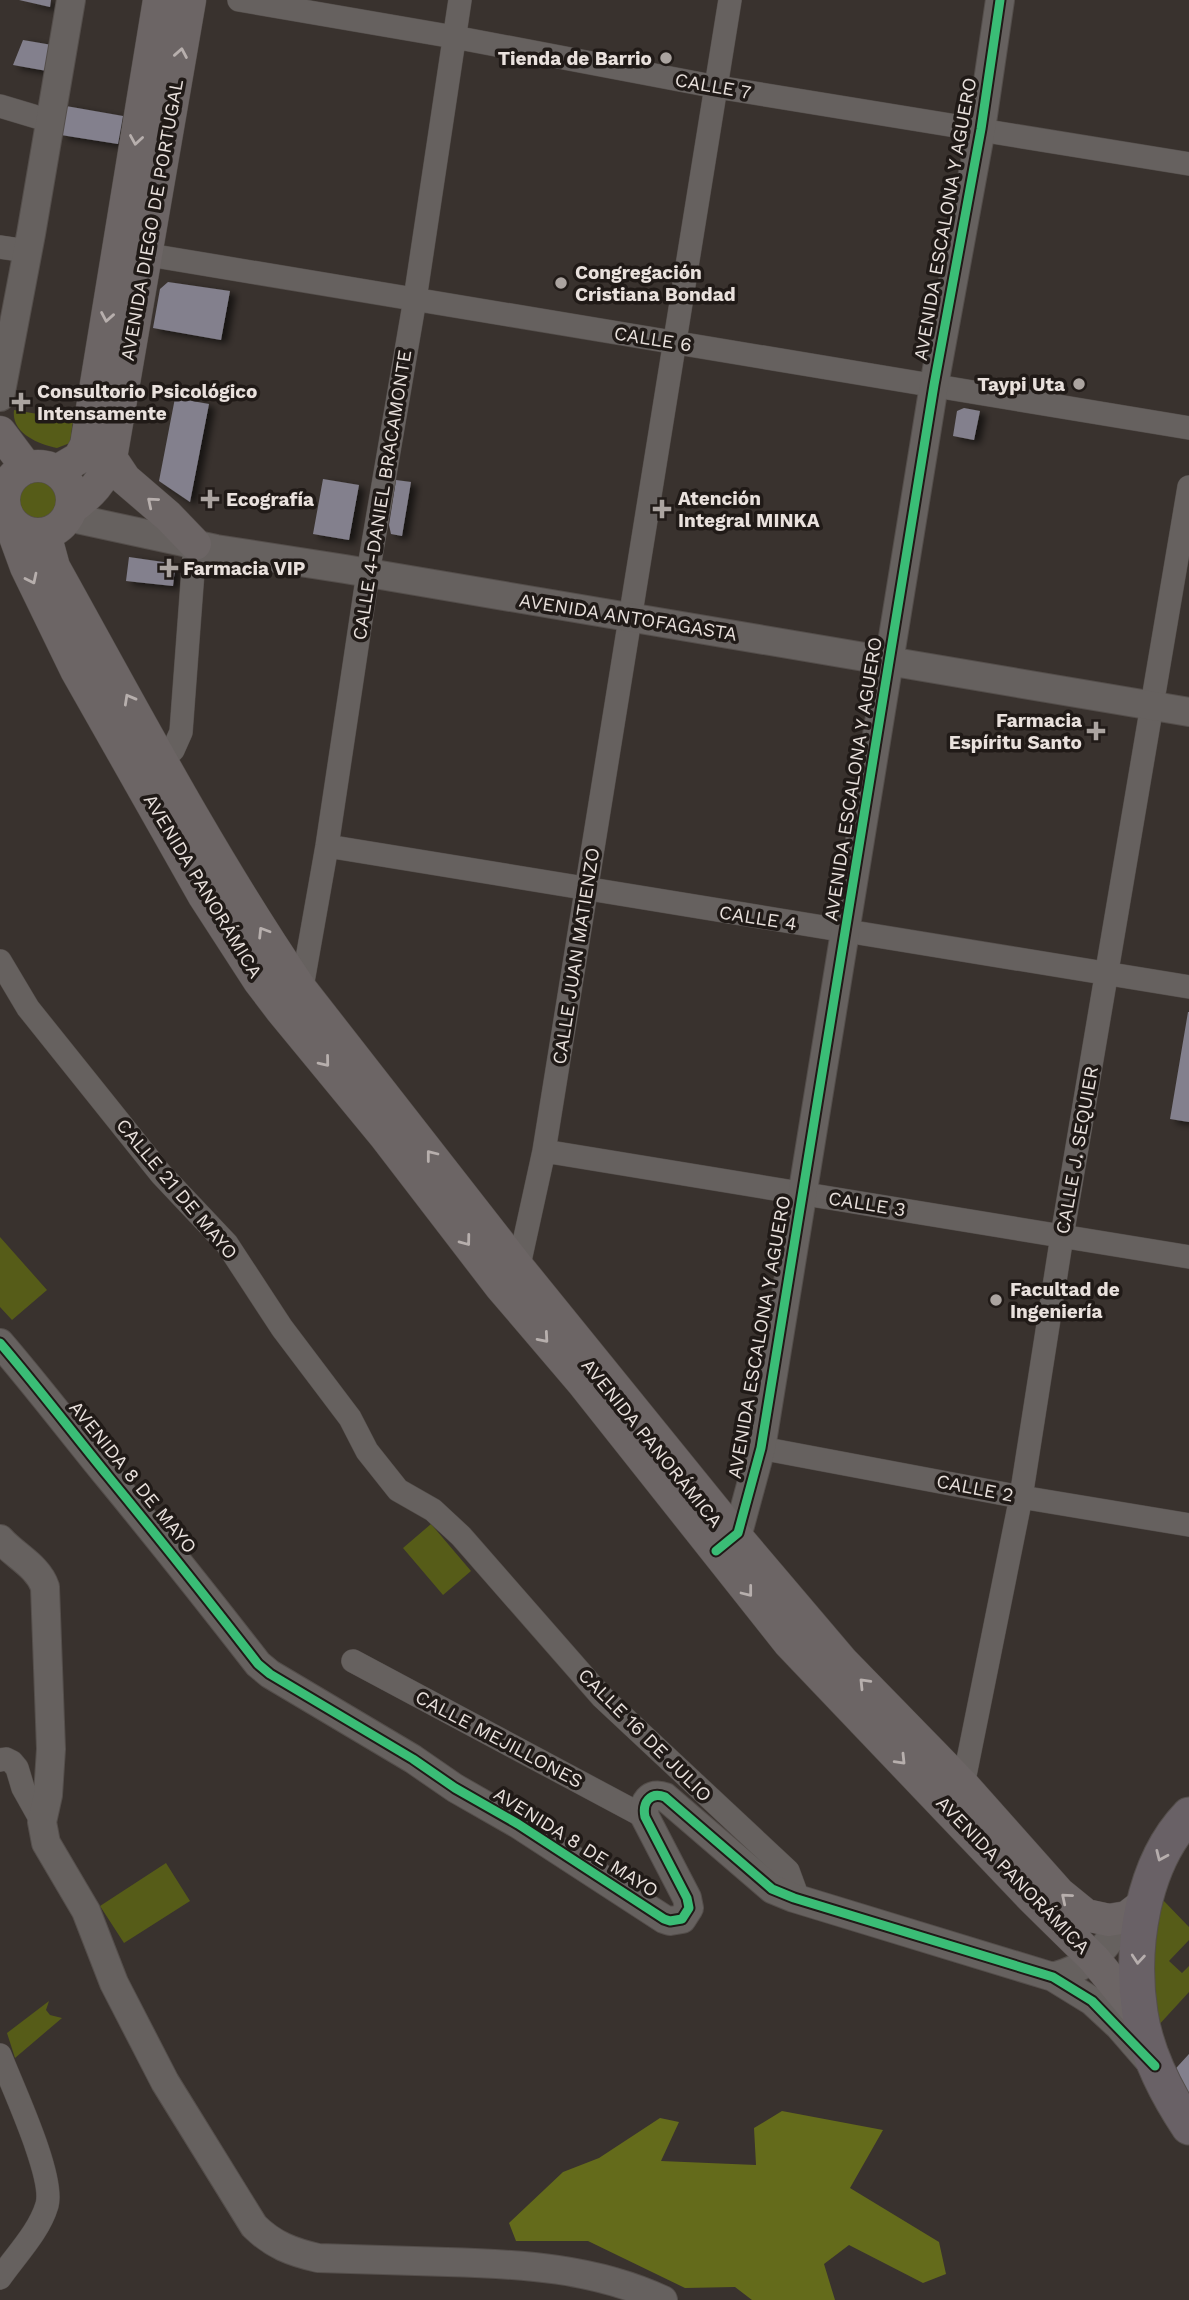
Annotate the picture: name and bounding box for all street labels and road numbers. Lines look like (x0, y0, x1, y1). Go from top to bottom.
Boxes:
street label: CALLE 7 (673, 68, 753, 104)
street label: AVENIDA ESCALONA Y AGUERO (909, 76, 981, 362)
street label: AVENIDA DIEGO DE PORTUGAL (116, 77, 188, 363)
street label: CALLE 6 (612, 322, 694, 356)
street label: CALLE 4-DANIEL BRACAMONTE (348, 348, 416, 642)
street label: AVENIDA ANTOFAGASTA (517, 588, 739, 646)
street label: AVENIDA ESCALONA Y AGUERO (819, 635, 887, 923)
street label: AVENIDA PANORÁMICA (139, 790, 267, 983)
street label: CALLE JUAN MATIENZO (547, 846, 605, 1066)
street label: CALLE 4 (717, 901, 799, 935)
street label: CALLE J. SEQUIER (1051, 1064, 1103, 1236)
street label: CALLE 21 DE MAYO (111, 1114, 243, 1264)
street label: CALLE 3 (827, 1187, 907, 1221)
street label: AVENIDA ESCALONA Y AGUERO (723, 1194, 795, 1480)
street label: AVENIDA PANORÁMICA (577, 1354, 728, 1533)
street label: AVENIDA 8 DE MAYO (64, 1396, 202, 1558)
street label: CALLE 2 (935, 1469, 1015, 1507)
street label: CALLE 16 DE JULIO (574, 1664, 716, 1806)
street label: CALLE MEJILLONES (411, 1685, 587, 1793)
street label: AVENIDA 8 DE MAYO (489, 1782, 663, 1902)
street label: AVENIDA PANORÁMICA (931, 1791, 1095, 1959)

